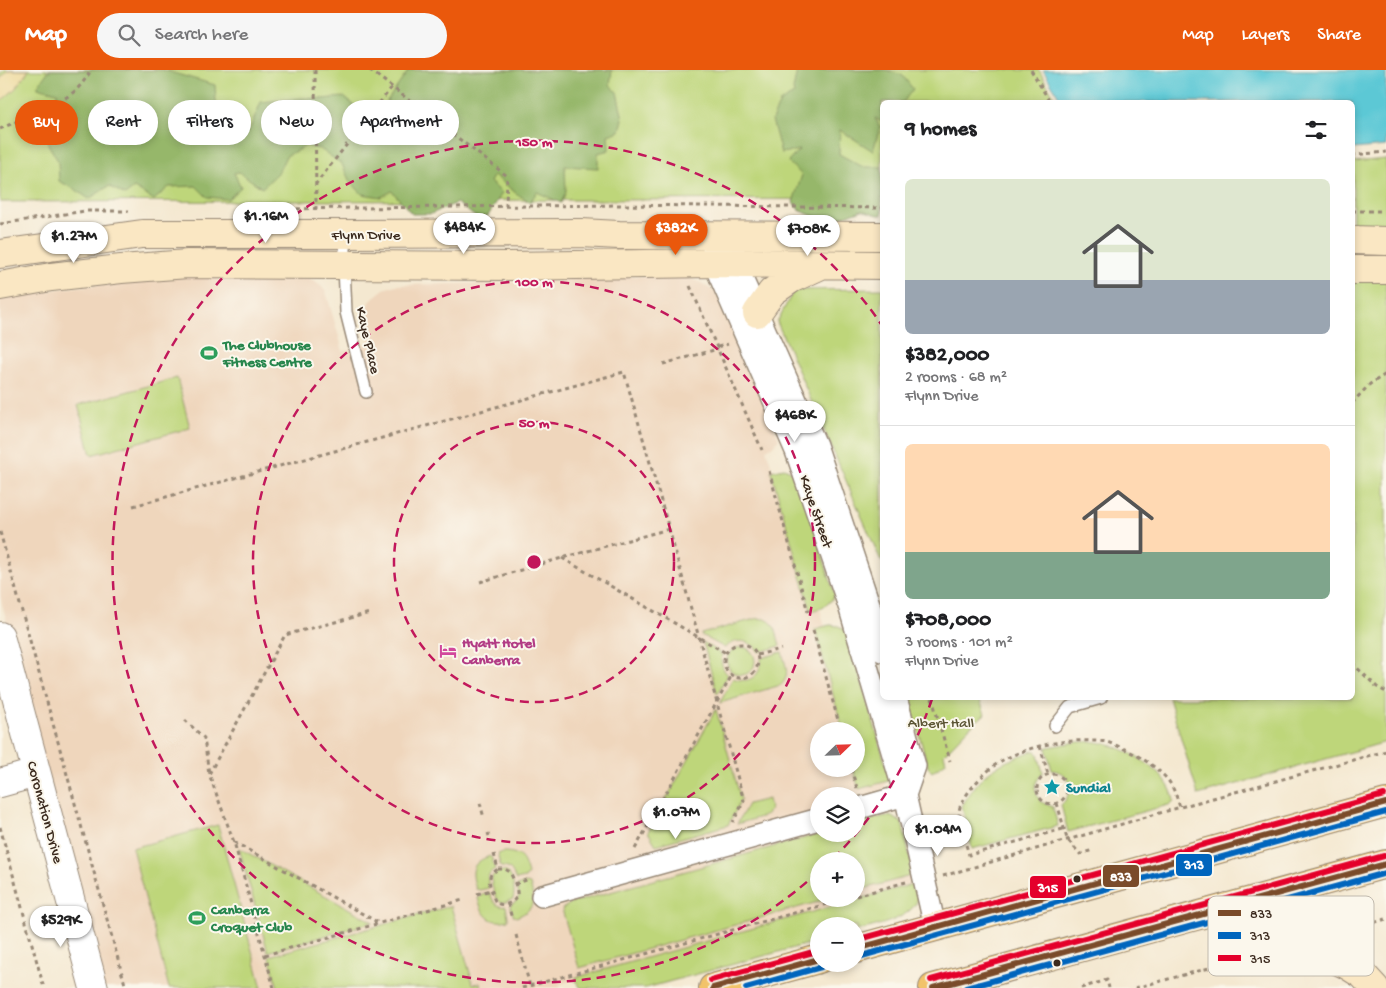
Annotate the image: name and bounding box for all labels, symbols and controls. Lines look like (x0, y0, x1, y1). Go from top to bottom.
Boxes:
search box (97, 13, 447, 58)
text: Map (25, 21, 67, 50)
icon: search (115, 21, 143, 49)
text: Search here (155, 24, 248, 47)
text: Map (1182, 25, 1214, 46)
text: Layers (1242, 25, 1289, 46)
text: Share (1317, 25, 1361, 46)
chip: Buy (15, 100, 78, 145)
chip: Rent (88, 100, 158, 145)
chip: Filters (168, 100, 251, 145)
chip: New (261, 100, 332, 145)
chip: Apartment (342, 100, 459, 145)
icon: filters (1302, 116, 1330, 144)
text: 9 homes (905, 118, 976, 143)
text: 150 m (515, 134, 553, 152)
pin: $1.16M (225, 202, 307, 244)
text: $1.16M (244, 208, 288, 227)
icon: home (1073, 211, 1163, 301)
pin: $484K (429, 212, 499, 255)
pin: $382K (641, 214, 711, 256)
pin: $708K (773, 214, 843, 257)
text: $484K (444, 219, 484, 238)
text: $382K (656, 220, 696, 239)
text: $708K (787, 221, 829, 240)
pin: $1.27M (33, 222, 115, 264)
street label: Flynn Drive (331, 227, 401, 245)
text: $1.27M (51, 228, 97, 247)
text: 100 m (514, 274, 553, 292)
street label: Kaye Place (351, 305, 384, 376)
place label: The Clubhouse Fitness Centre (222, 337, 313, 372)
sports icon: The Clubhouse Fitness Centre (199, 343, 219, 363)
text: $382,000 (905, 344, 990, 369)
text: 2 rooms · 68 m² (905, 369, 1007, 388)
text: Flynn Drive (905, 388, 978, 407)
pin: $468K (760, 400, 830, 443)
text: $468K (775, 407, 815, 426)
text: 50 m (519, 415, 550, 433)
street label: Kaye Street (794, 473, 836, 552)
icon: home (1073, 477, 1163, 567)
centre of rings (525, 553, 543, 571)
text: $708,000 (905, 609, 991, 634)
text: 3 rooms · 101 m² (905, 634, 1013, 653)
place label: Hyatt Hotel Canberra (461, 635, 536, 670)
hotel icon: Hyatt Hotel Canberra (438, 641, 458, 661)
text: Flynn Drive (905, 653, 978, 672)
park label: Albert Hall (908, 715, 974, 733)
north arrow (810, 722, 865, 778)
map controls (810, 722, 865, 972)
street label: Coronation Drive (22, 759, 66, 866)
place icon: Sundial (1042, 777, 1062, 797)
place label: Sundial (1066, 780, 1111, 798)
button: layers (810, 787, 865, 842)
pin: $1.07M (635, 798, 717, 840)
text: $1.07M (652, 804, 700, 823)
pin: $1.04M (897, 814, 979, 857)
text: $1.04M (915, 821, 961, 840)
button: + (810, 852, 865, 907)
line badge: 313 (1175, 853, 1213, 877)
text: 313 (1183, 858, 1204, 875)
line badge: 833 (1102, 864, 1140, 888)
text: 833 (1110, 870, 1132, 887)
unlabelled marker (1072, 874, 1082, 884)
line badge: 315 (1029, 875, 1067, 899)
text: 315 (1037, 881, 1059, 898)
legend (1208, 896, 1374, 976)
place label: Canberra Croquet Club (210, 902, 292, 937)
pin: $529K (26, 906, 96, 948)
text: 833 (1250, 907, 1272, 924)
sports icon: Canberra Croquet Club (187, 908, 207, 928)
text: $529K (41, 912, 81, 931)
button: − (810, 917, 865, 972)
text: 313 (1249, 929, 1270, 946)
text: 315 (1249, 952, 1270, 969)
unlabelled marker (1052, 958, 1062, 968)

